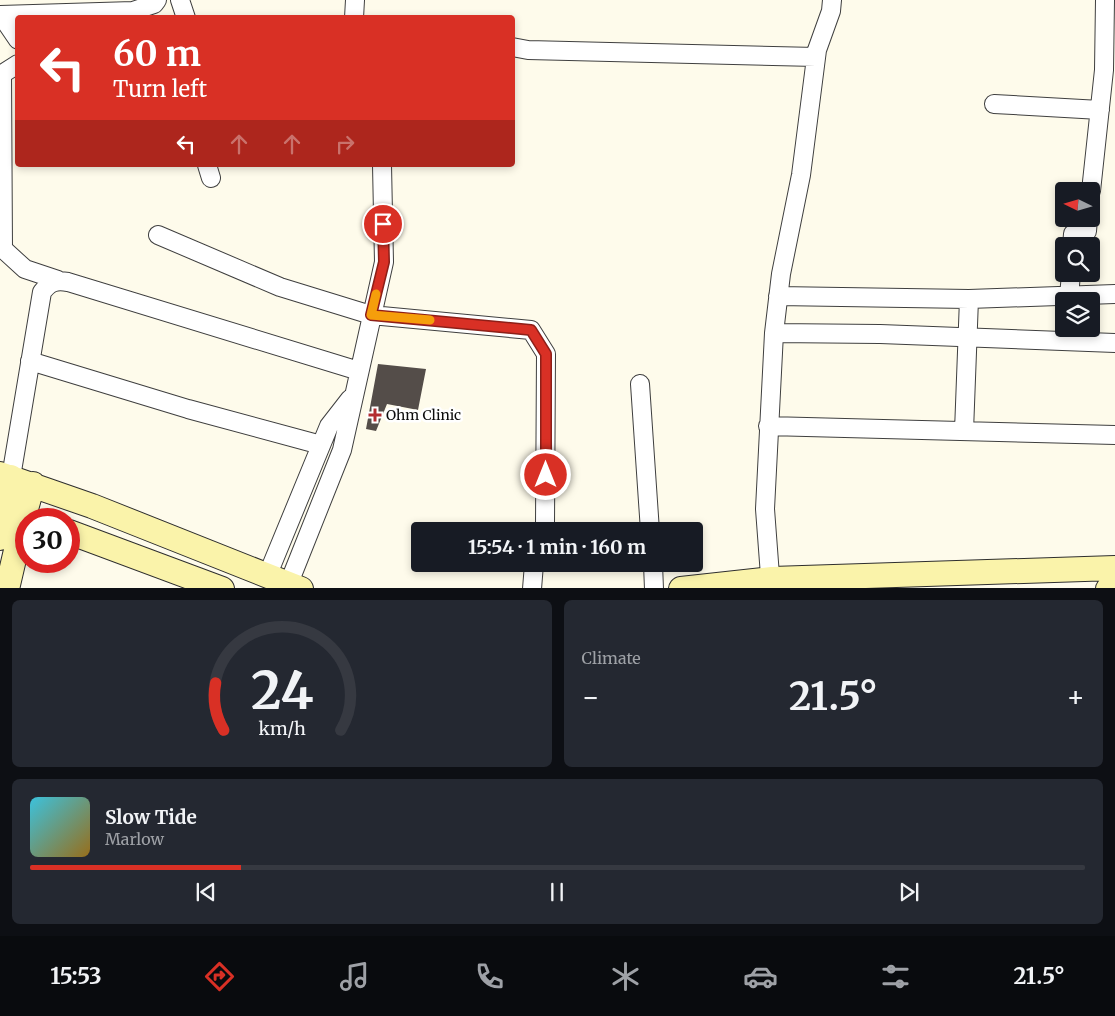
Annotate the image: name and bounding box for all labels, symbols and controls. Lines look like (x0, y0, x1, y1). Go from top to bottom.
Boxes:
text: 60 m (113, 32, 201, 76)
icon: left (30, 35, 95, 100)
text: Turn left (113, 75, 207, 103)
icon: left (172, 130, 200, 158)
icon: ahead (225, 130, 253, 158)
icon: ahead (278, 130, 306, 158)
icon: right (331, 130, 359, 158)
north arrow (1055, 182, 1100, 228)
map controls (1055, 182, 1100, 337)
pin (362, 203, 404, 245)
icon: arrive (369, 210, 397, 238)
button: search (1055, 237, 1100, 282)
button: layers (1055, 292, 1100, 337)
place label: Ohm Clinic (386, 406, 461, 424)
marker: Ohm Clinic (368, 408, 382, 422)
position arrow (519, 448, 571, 500)
speed limit sign: 30 (15, 508, 80, 573)
text: 15:54 · 1 min · 160 m (468, 535, 646, 559)
text: Climate (582, 648, 641, 668)
text: 24 (250, 658, 313, 723)
text: 21.5° (789, 673, 878, 720)
text: − (582, 679, 600, 715)
text: + (1066, 679, 1085, 715)
text: km/h (258, 717, 306, 740)
text: Slow Tide (105, 805, 197, 829)
text: Marlow (105, 829, 164, 849)
icon: previous (192, 878, 220, 906)
icon: pause (543, 878, 571, 906)
icon: next (895, 878, 923, 906)
icon: directions (202, 959, 237, 994)
icon: music (337, 959, 372, 994)
icon: phone (472, 959, 507, 994)
icon: climate (608, 959, 643, 994)
icon: car (743, 959, 778, 994)
icon: filters (878, 959, 913, 994)
text: 15:53 (50, 962, 102, 990)
text: 21.5° (1013, 962, 1065, 990)

